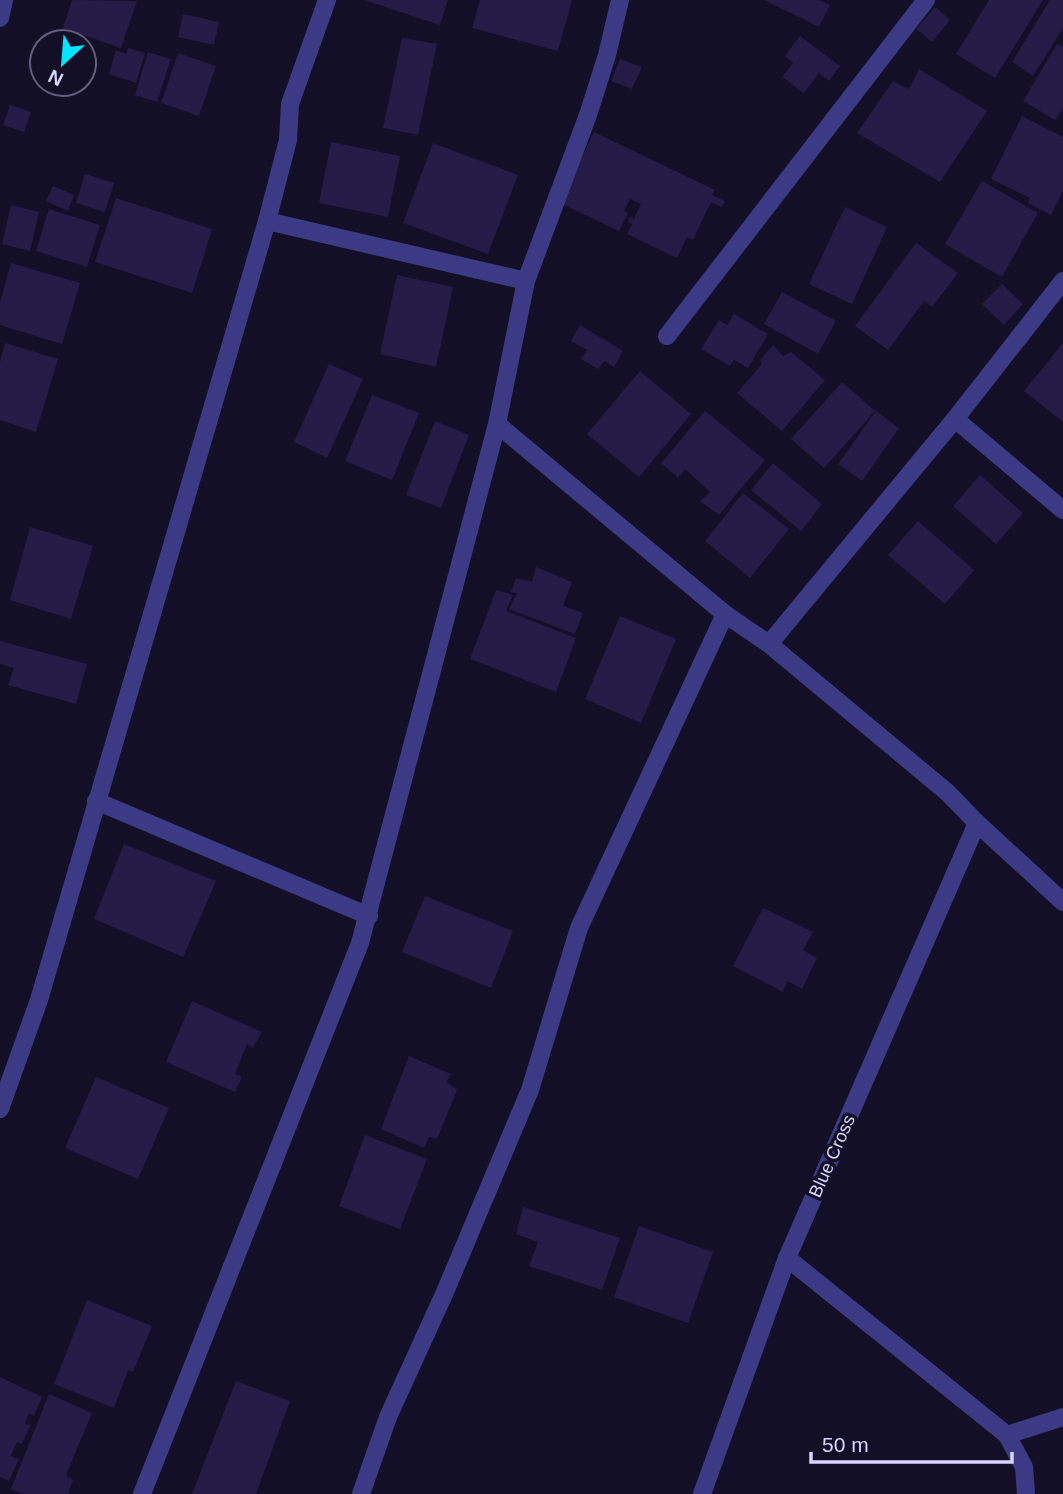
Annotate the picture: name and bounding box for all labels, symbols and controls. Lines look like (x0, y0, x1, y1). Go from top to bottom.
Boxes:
north arrow (28, 28, 98, 98)
text: N (45, 65, 67, 90)
street label: Blue Cross (805, 1112, 859, 1200)
scale bar (811, 1420, 1012, 1464)
text: 50 m (822, 1433, 869, 1456)

